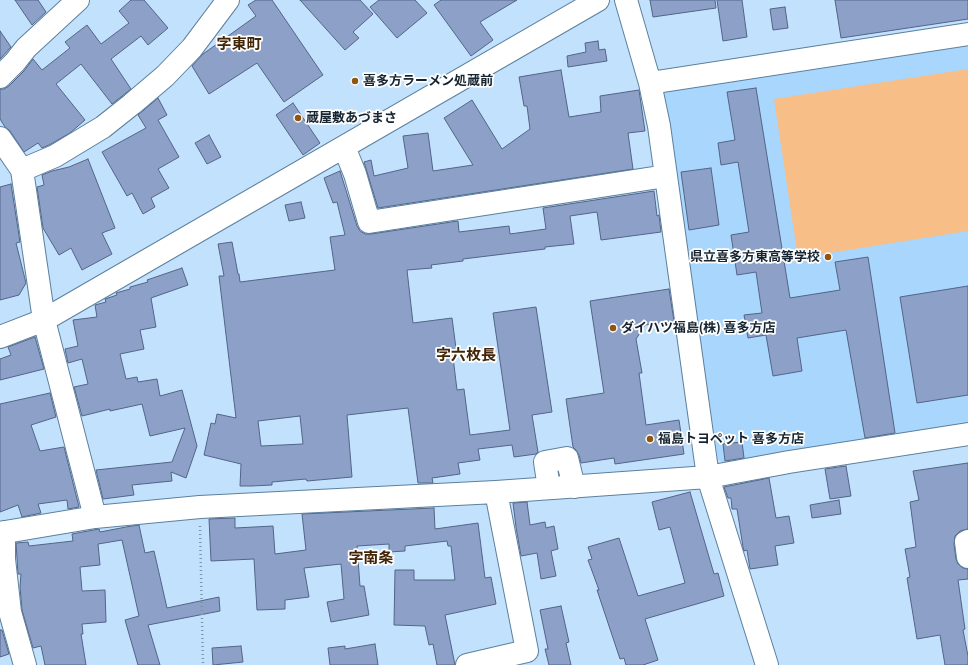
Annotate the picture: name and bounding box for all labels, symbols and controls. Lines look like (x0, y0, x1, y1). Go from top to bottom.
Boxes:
district label: 字東町 (217, 36, 261, 54)
place label: 喜多方ラーメン処蔵前 (363, 73, 493, 89)
marker: 喜多方ラーメン処蔵前 (350, 76, 360, 86)
place label: 蔵屋敷あづまさ (306, 110, 397, 126)
marker: 蔵屋敷あづまさ (293, 113, 303, 123)
place label: 県立喜多方東高等学校 (690, 249, 820, 265)
marker: 県立喜多方東高等学校 (823, 252, 833, 262)
place label: ダイハツ福島(株) 喜多方店 (621, 320, 775, 336)
marker: ダイハツ福島(株) 喜多方店 (608, 323, 618, 333)
district label: 字六枚長 (436, 347, 496, 365)
place label: 福島トヨペット 喜多方店 (658, 431, 804, 447)
marker: 福島トヨペット 喜多方店 (645, 434, 655, 444)
district label: 字南条 (349, 550, 393, 568)

